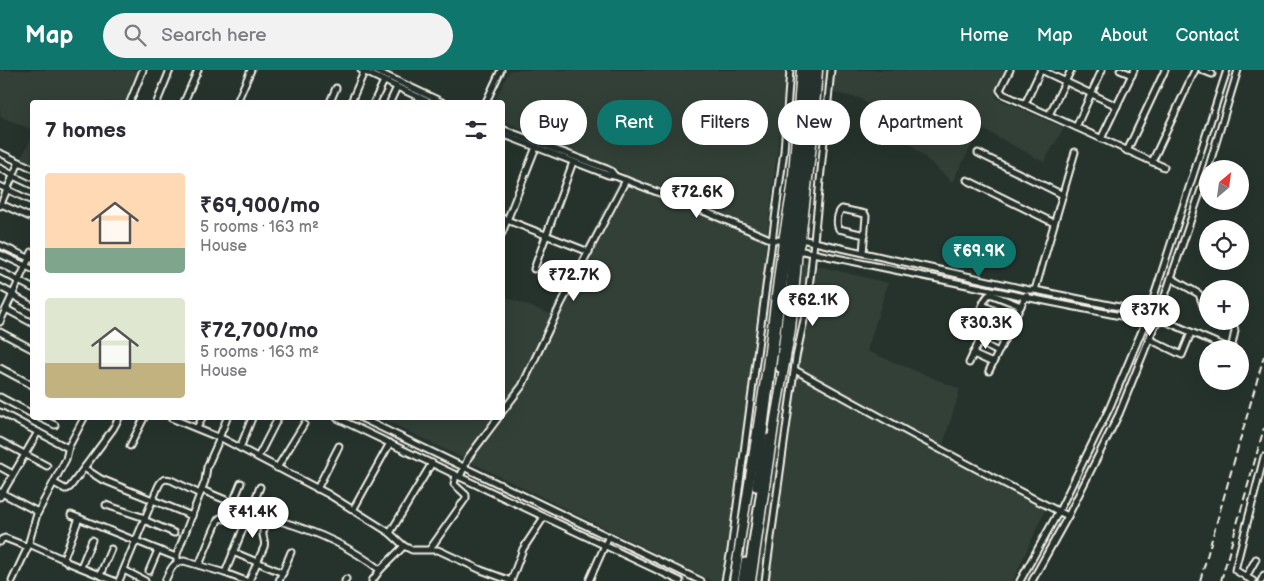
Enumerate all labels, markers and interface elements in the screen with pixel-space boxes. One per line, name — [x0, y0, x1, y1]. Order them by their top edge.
search box — [103, 13, 453, 58]
text: Map — [25, 21, 73, 50]
icon: search — [121, 21, 149, 49]
text: Search here — [161, 24, 267, 47]
text: Home — [960, 25, 1009, 46]
text: Map — [1037, 25, 1073, 46]
text: About — [1101, 25, 1148, 46]
text: Contact — [1176, 25, 1239, 46]
chip: Buy — [520, 100, 587, 145]
chip: Rent — [597, 100, 672, 145]
chip: Filters — [682, 100, 768, 145]
chip: New — [778, 100, 850, 145]
chip: Apartment — [860, 100, 981, 145]
icon: filters — [462, 116, 490, 144]
text: 7 homes — [45, 118, 126, 143]
north arrow — [1199, 160, 1249, 210]
map controls — [1199, 160, 1249, 390]
pin: ₹72.6K — [656, 176, 738, 219]
text: ₹72.6K — [671, 183, 723, 202]
icon: home — [85, 193, 145, 253]
text: ₹69,900/mo — [200, 193, 320, 218]
text: 5 rooms · 163 m² — [200, 218, 319, 237]
button: locate — [1199, 220, 1249, 270]
pin: ₹69.9K — [938, 236, 1020, 278]
text: House — [200, 237, 247, 256]
text: ₹69.9K — [953, 242, 1005, 261]
pin: ₹72.7K — [533, 260, 615, 302]
text: ₹72.7K — [549, 266, 599, 285]
button: + — [1199, 280, 1249, 330]
pin: ₹62.1K — [772, 284, 854, 327]
text: ₹62.1K — [788, 291, 838, 310]
pin: ₹37K — [1120, 294, 1180, 337]
text: ₹37K — [1131, 301, 1169, 320]
pin: ₹30.3K — [945, 308, 1027, 350]
text: ₹30.3K — [960, 314, 1012, 333]
icon: home — [85, 318, 145, 378]
text: ₹72,700/mo — [200, 318, 318, 343]
button: − — [1199, 340, 1249, 390]
text: 5 rooms · 163 m² — [200, 343, 319, 362]
text: House — [200, 362, 247, 381]
pin: ₹41.4K — [212, 496, 294, 539]
text: ₹41.4K — [229, 503, 277, 522]

